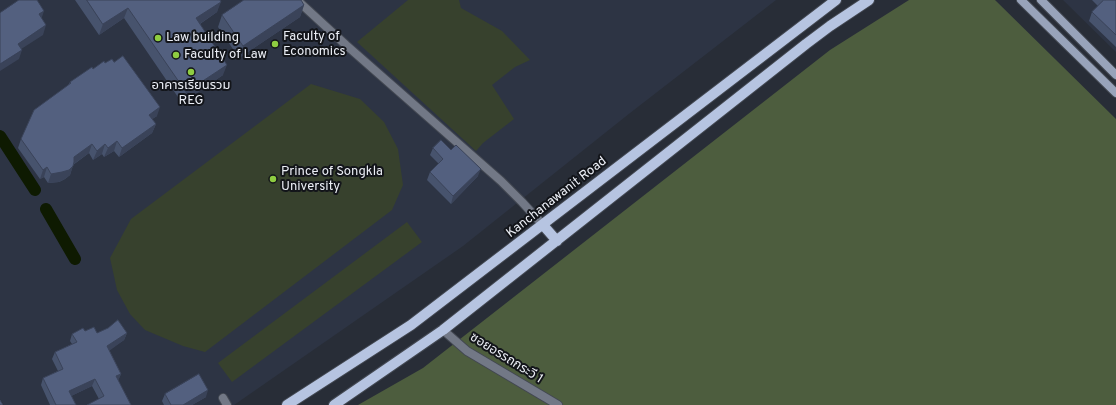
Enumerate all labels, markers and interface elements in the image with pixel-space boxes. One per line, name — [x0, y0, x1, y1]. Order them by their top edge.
place label: Faculty of Economics — [283, 29, 346, 60]
place label: Law building — [166, 30, 239, 46]
marker: Law building — [153, 33, 163, 43]
marker: Faculty of Economics — [270, 39, 280, 49]
place label: Faculty of Law — [184, 47, 267, 63]
marker: Faculty of Law — [171, 50, 181, 60]
marker: อาคารเรียนรวม REG — [186, 67, 196, 77]
place label: อาคารเรียนรวม REG — [152, 78, 230, 109]
street label: Kanchanawanit Road — [504, 154, 610, 242]
place label: Prince of Songkla University — [281, 164, 383, 195]
marker: Prince of Songkla University — [268, 174, 278, 184]
street label: ซอยอรรถกระวี 1 — [467, 330, 545, 388]

